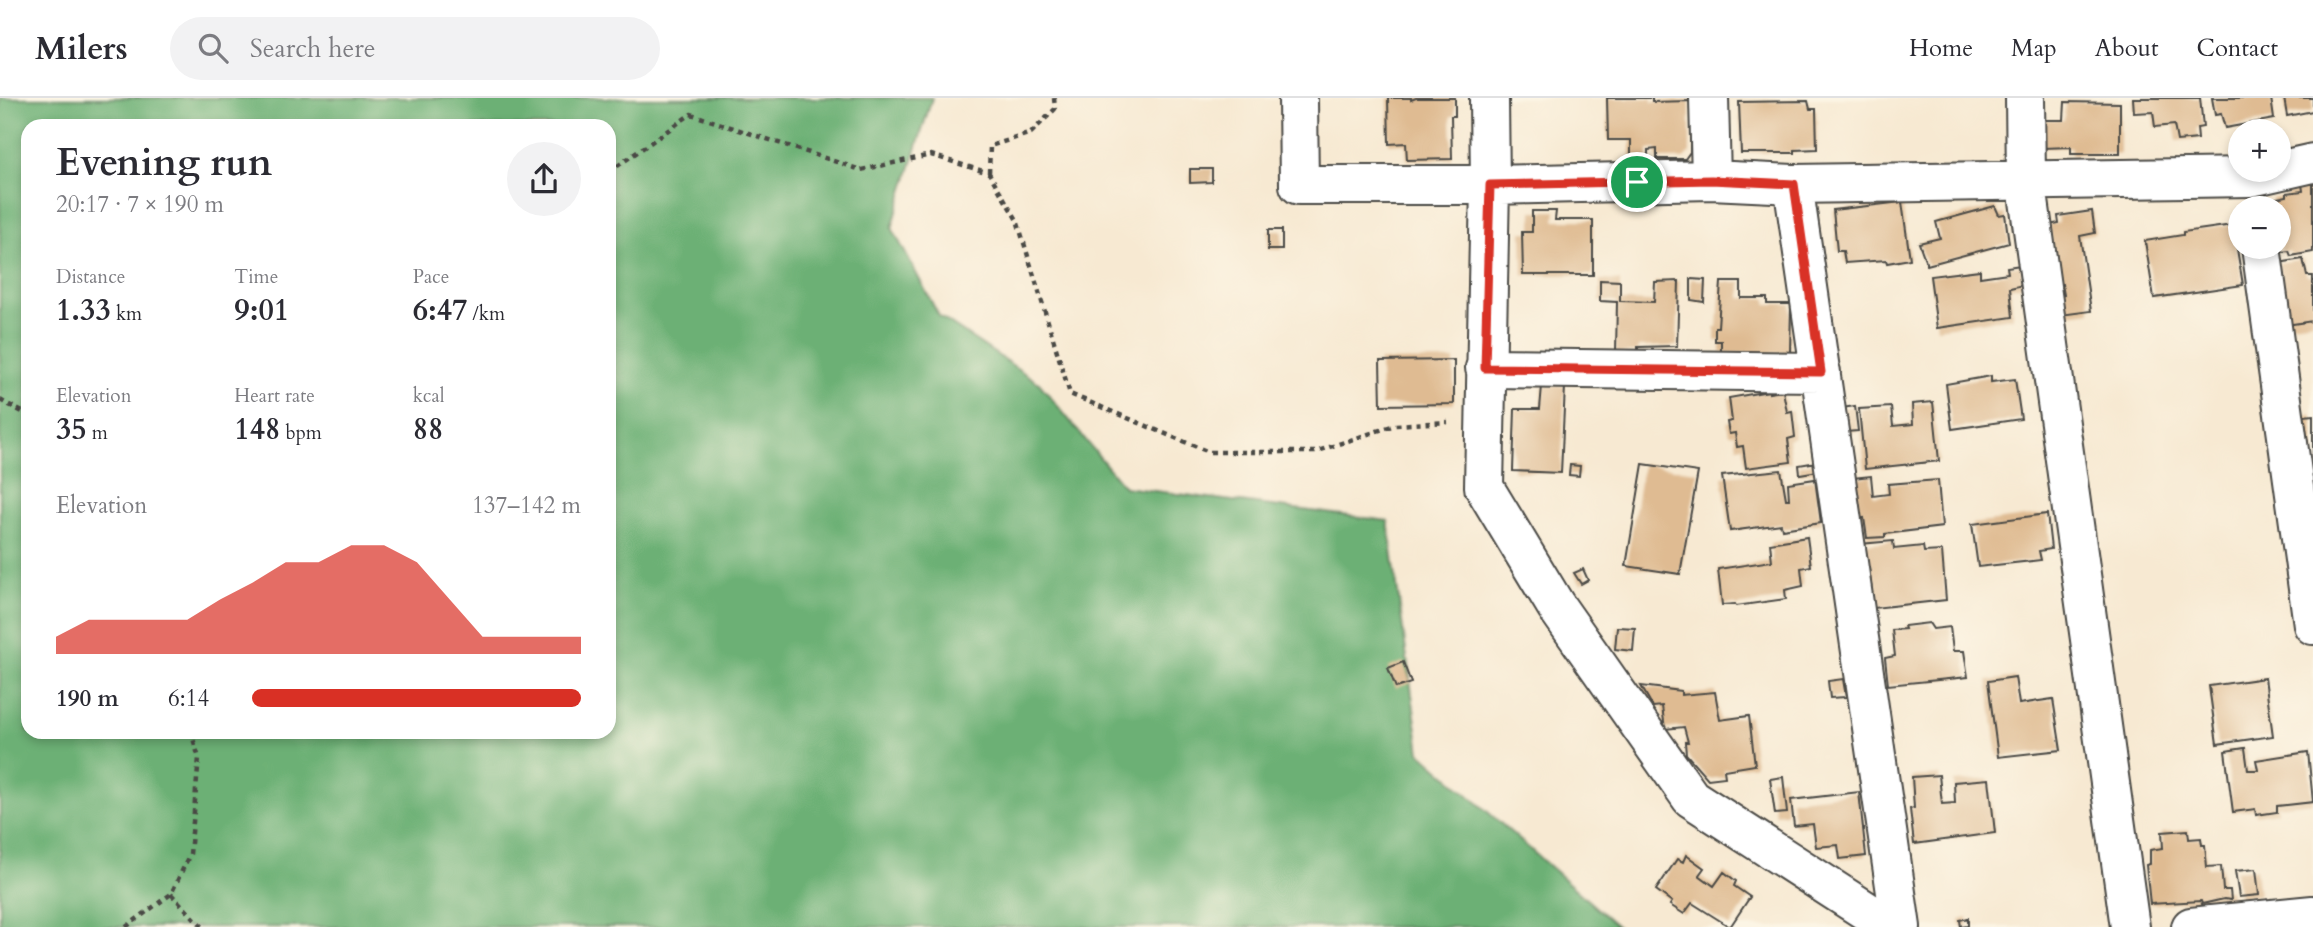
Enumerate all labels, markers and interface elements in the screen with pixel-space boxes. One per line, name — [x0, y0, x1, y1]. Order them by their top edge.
search box — [170, 17, 660, 80]
text: Milers — [35, 26, 128, 71]
icon: search — [194, 29, 232, 67]
text: Search here — [250, 31, 376, 66]
text: Home — [1909, 32, 1973, 65]
text: Map — [2011, 32, 2057, 65]
text: About — [2095, 32, 2159, 65]
text: Contact — [2197, 32, 2278, 65]
map controls — [2228, 119, 2291, 259]
button: + — [2228, 119, 2291, 182]
text: Evening run — [56, 137, 272, 189]
button: share — [507, 142, 581, 216]
pin — [1607, 152, 1667, 212]
icon: arrive — [1618, 163, 1656, 201]
text: 20:17 · 7 × 190 m — [56, 189, 224, 220]
button: − — [2228, 196, 2291, 259]
text: Distance — [56, 264, 125, 290]
text: Time — [234, 264, 278, 290]
text: Pace — [413, 264, 449, 290]
text: 1.33 — [56, 290, 111, 331]
text: 9:01 — [234, 290, 289, 331]
text: 6:47 — [413, 290, 467, 331]
text: km — [111, 301, 142, 327]
text: /km — [467, 301, 505, 327]
text: Elevation — [56, 383, 131, 409]
text: Heart rate — [234, 383, 315, 409]
text: kcal — [413, 383, 445, 409]
text: 35 — [56, 409, 87, 450]
text: 148 — [234, 409, 280, 450]
text: 88 — [413, 409, 443, 450]
text: m — [87, 420, 108, 446]
text: bpm — [280, 420, 322, 446]
text: Elevation — [56, 490, 147, 521]
text: 137–142 m — [472, 490, 581, 521]
text: 190 m — [56, 683, 119, 714]
text: 6:14 — [168, 683, 209, 714]

